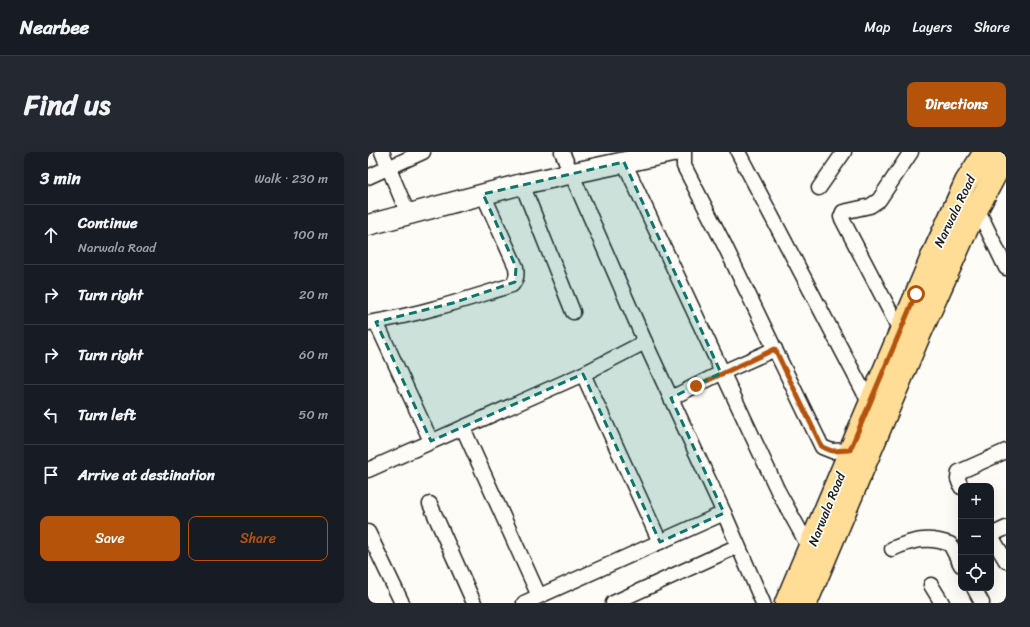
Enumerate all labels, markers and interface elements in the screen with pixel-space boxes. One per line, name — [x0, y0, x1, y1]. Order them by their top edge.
text: Nearbee — [20, 11, 89, 44]
text: Map — [865, 15, 890, 40]
text: Layers — [912, 15, 952, 40]
text: Share — [974, 15, 1010, 40]
text: Find us — [24, 80, 111, 129]
button: Directions — [907, 82, 1006, 127]
text: 3 min — [40, 163, 81, 193]
text: Walk · 230 m — [254, 167, 328, 190]
street label: Narwala Road — [927, 170, 982, 251]
text: Continue — [78, 210, 138, 236]
text: 100 m — [293, 223, 328, 246]
icon: ahead — [40, 224, 62, 246]
text: Narwala Road — [78, 236, 156, 259]
text: Turn right — [78, 282, 143, 308]
text: 20 m — [299, 283, 328, 306]
icon: right — [40, 284, 62, 306]
route start — [907, 285, 925, 303]
text: Turn right — [78, 342, 143, 368]
text: 60 m — [299, 343, 328, 366]
icon: right — [40, 344, 62, 366]
route end — [687, 377, 705, 395]
text: Turn left — [78, 402, 136, 428]
text: 50 m — [298, 403, 328, 426]
icon: left — [40, 404, 62, 426]
text: Arrive at destination — [78, 462, 215, 488]
icon: arrive — [40, 464, 62, 486]
street label: Narwala Road — [801, 468, 852, 550]
map controls — [958, 483, 994, 591]
button: + — [958, 483, 994, 519]
button: Save — [40, 516, 180, 561]
button: Share — [188, 516, 328, 561]
button: − — [958, 519, 994, 555]
button: locate — [958, 555, 994, 591]

